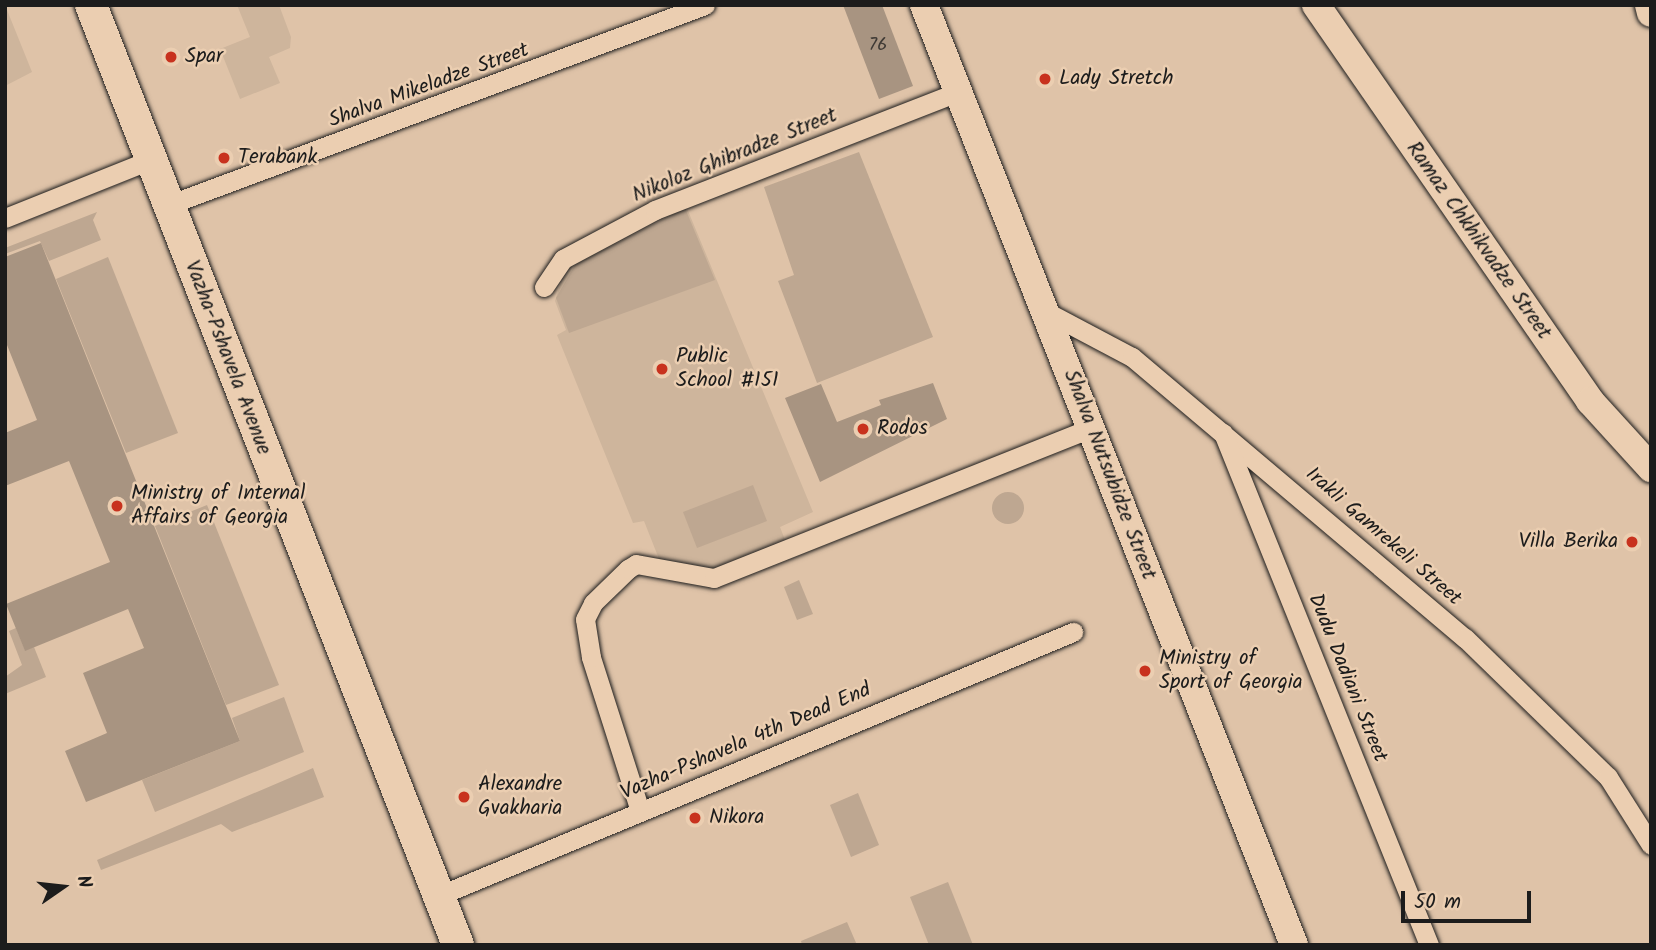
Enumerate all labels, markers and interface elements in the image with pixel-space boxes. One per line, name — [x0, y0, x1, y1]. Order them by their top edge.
house number: 76 — [869, 35, 887, 57]
street label: Shalva Mikeladze Street — [325, 38, 533, 134]
place label: Spar — [185, 44, 223, 70]
marker: Spar — [163, 49, 179, 65]
place label: Lady Stretch — [1059, 66, 1173, 92]
marker: Lady Stretch — [1037, 71, 1053, 87]
street label: Nikoloz Ghibradze Street — [629, 103, 841, 209]
street label: Ramaz Chkhikvadze Street — [1400, 137, 1556, 345]
place label: Terabank — [238, 145, 317, 171]
marker: Terabank — [216, 150, 232, 166]
street label: Vazha-Pshavela Avenue — [178, 257, 276, 459]
place label: Public School #151 — [676, 344, 779, 394]
marker: Public School #151 — [654, 361, 670, 377]
street label: Shalva Nutsubidze Street — [1057, 366, 1161, 584]
place label: Rodos — [877, 416, 928, 442]
marker: Rodos — [855, 421, 871, 437]
street label: Irakli Gamrekeli Street — [1300, 462, 1466, 612]
place label: Ministry of Internal Affairs of Georgia — [131, 481, 305, 531]
marker: Ministry of Internal Affairs of Georgia — [109, 498, 125, 514]
place label: Villa Berika — [1519, 529, 1618, 555]
marker: Villa Berika — [1624, 534, 1640, 550]
street label: Dudu Dadiani Street — [1302, 590, 1392, 766]
place label: Ministry of Sport of Georgia — [1159, 646, 1303, 696]
marker: Ministry of Sport of Georgia — [1137, 663, 1153, 679]
street label: Vazha-Pshavela 4th Dead End — [617, 678, 875, 806]
place label: Alexandre Gvakharia — [478, 772, 562, 822]
marker: Alexandre Gvakharia — [456, 789, 472, 805]
place label: Nikora — [709, 805, 764, 831]
marker: Nikora — [687, 810, 703, 826]
north arrow — [28, 852, 98, 922]
text: N — [67, 872, 99, 891]
scale bar — [1404, 876, 1534, 920]
text: 50 m — [1414, 886, 1461, 919]

